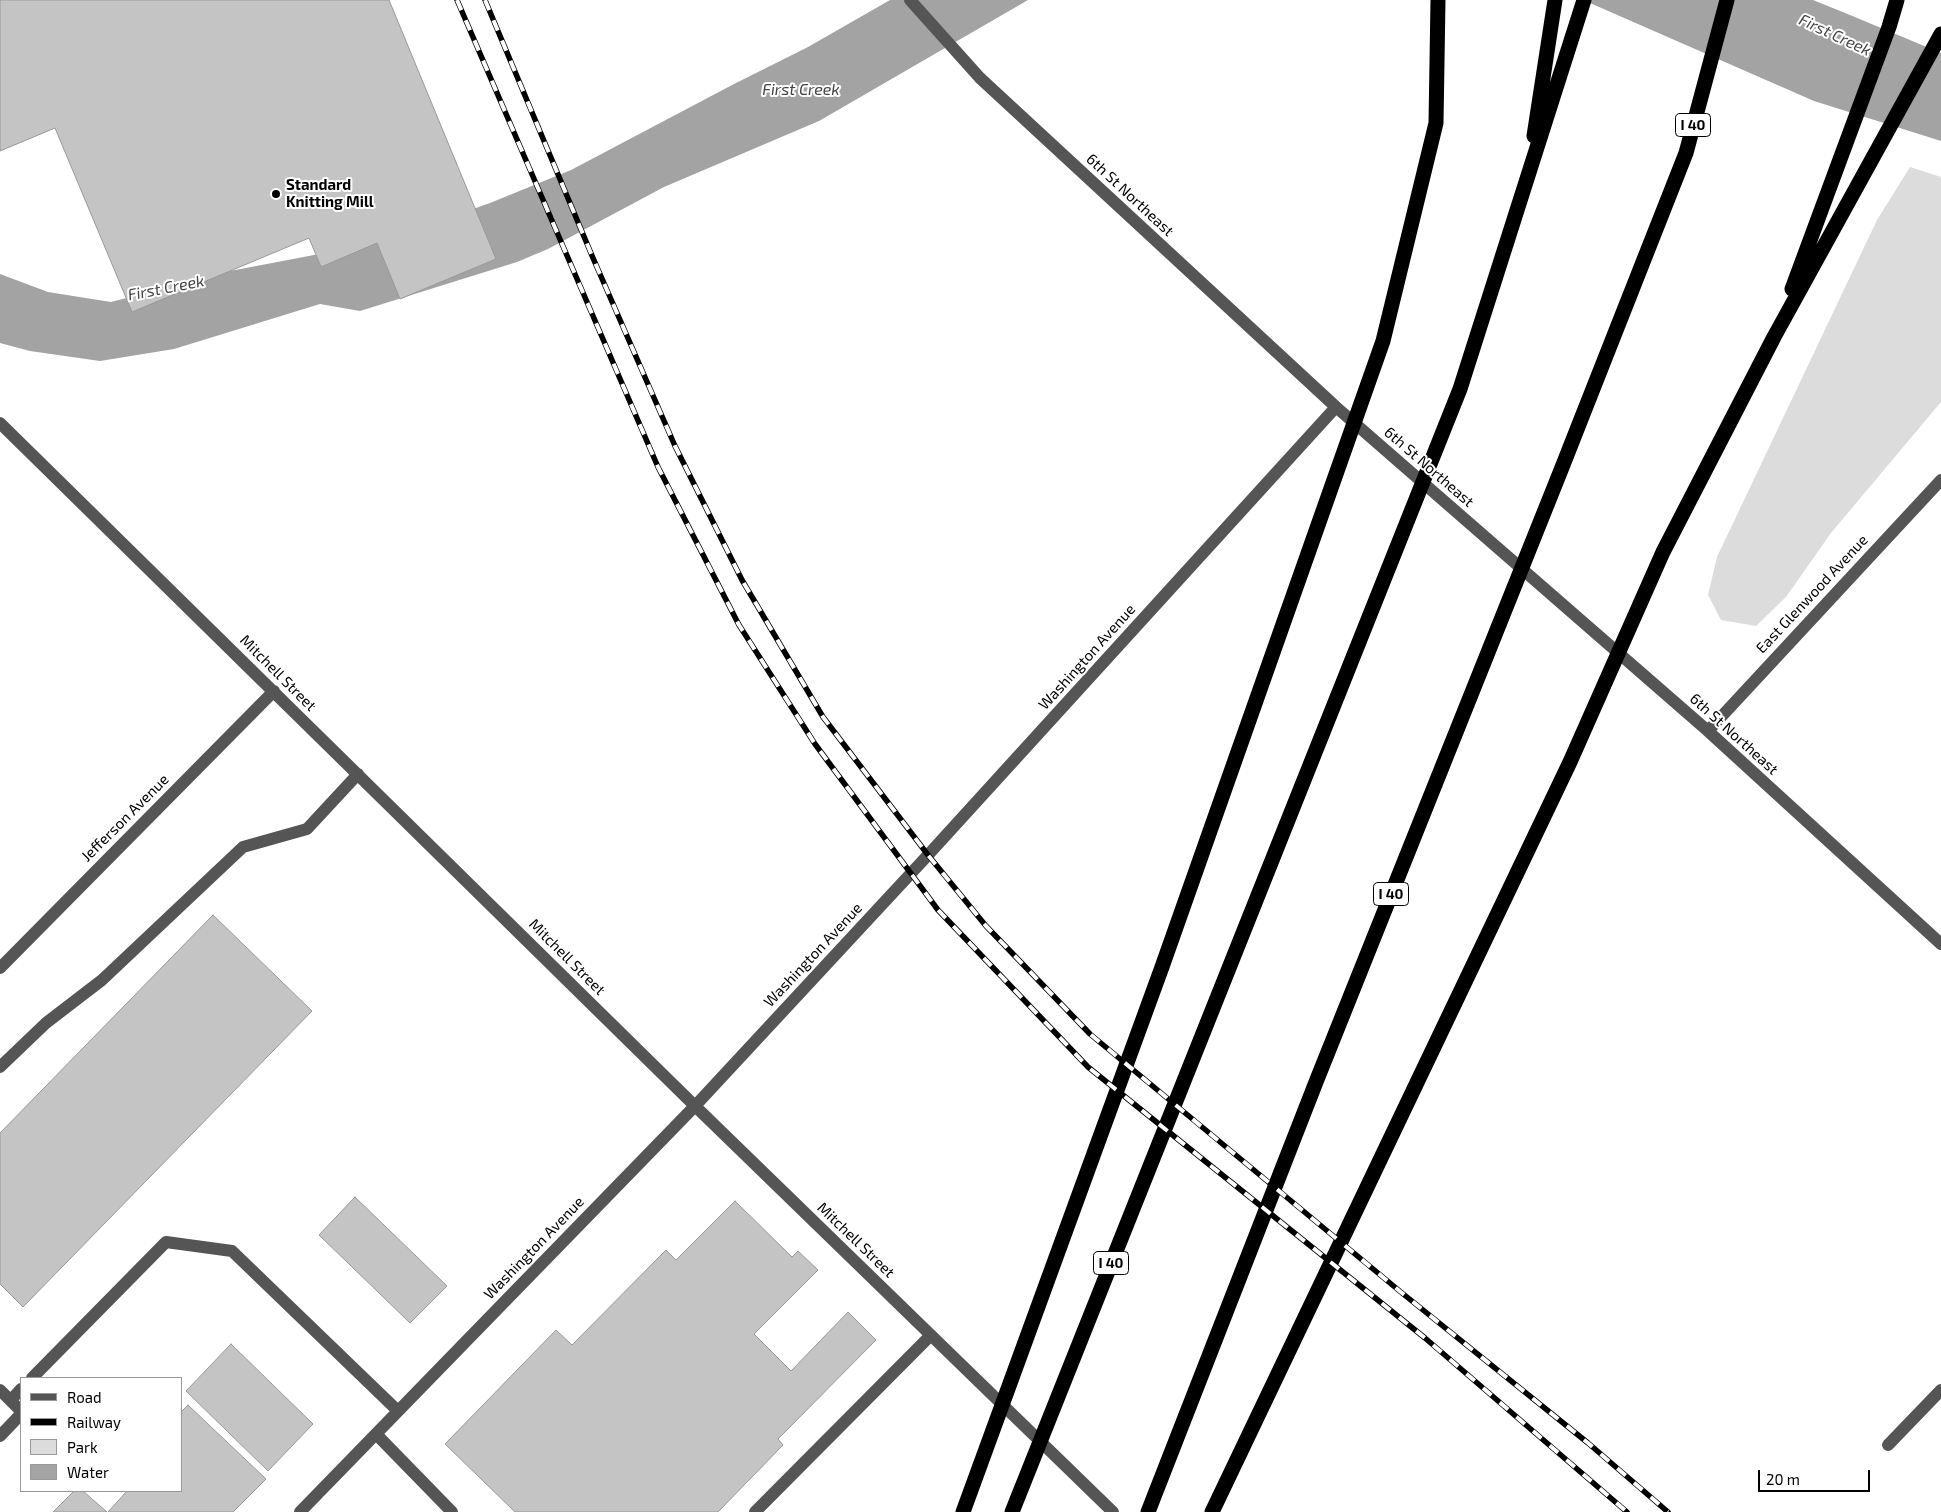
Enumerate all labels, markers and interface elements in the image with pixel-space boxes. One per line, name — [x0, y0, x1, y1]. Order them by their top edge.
water label: First Creek — [1796, 10, 1874, 60]
water label: First Creek — [762, 80, 840, 100]
road number: I 40 — [1676, 114, 1710, 136]
street label: 6th St Northeast — [1083, 150, 1177, 240]
place label: Standard Knitting Mill — [286, 176, 374, 211]
marker: Standard Knitting Mill — [270, 188, 282, 200]
water label: First Creek — [126, 271, 206, 305]
street label: 6th St Northeast — [1380, 423, 1478, 511]
street label: East Glenwood Avenue — [1752, 531, 1872, 657]
street label: Washington Avenue — [1035, 600, 1139, 714]
street label: Mitchell Street — [236, 631, 320, 715]
street label: 6th St Northeast — [1686, 690, 1782, 778]
street label: Jefferson Avenue — [78, 771, 172, 865]
road number: I 40 — [1374, 882, 1408, 906]
street label: Washington Avenue — [760, 899, 866, 1011]
street label: Mitchell Street — [525, 915, 609, 999]
street label: Washington Avenue — [480, 1193, 588, 1303]
street label: Mitchell Street — [814, 1199, 898, 1281]
road number: I 40 — [1094, 1252, 1128, 1274]
legend — [20, 1377, 182, 1492]
text: Road — [67, 1388, 102, 1406]
text: Railway — [67, 1413, 121, 1431]
text: Park — [67, 1438, 98, 1456]
scale bar — [1761, 1460, 1874, 1492]
text: Water — [67, 1463, 109, 1481]
text: 20 m — [1766, 1470, 1800, 1488]

